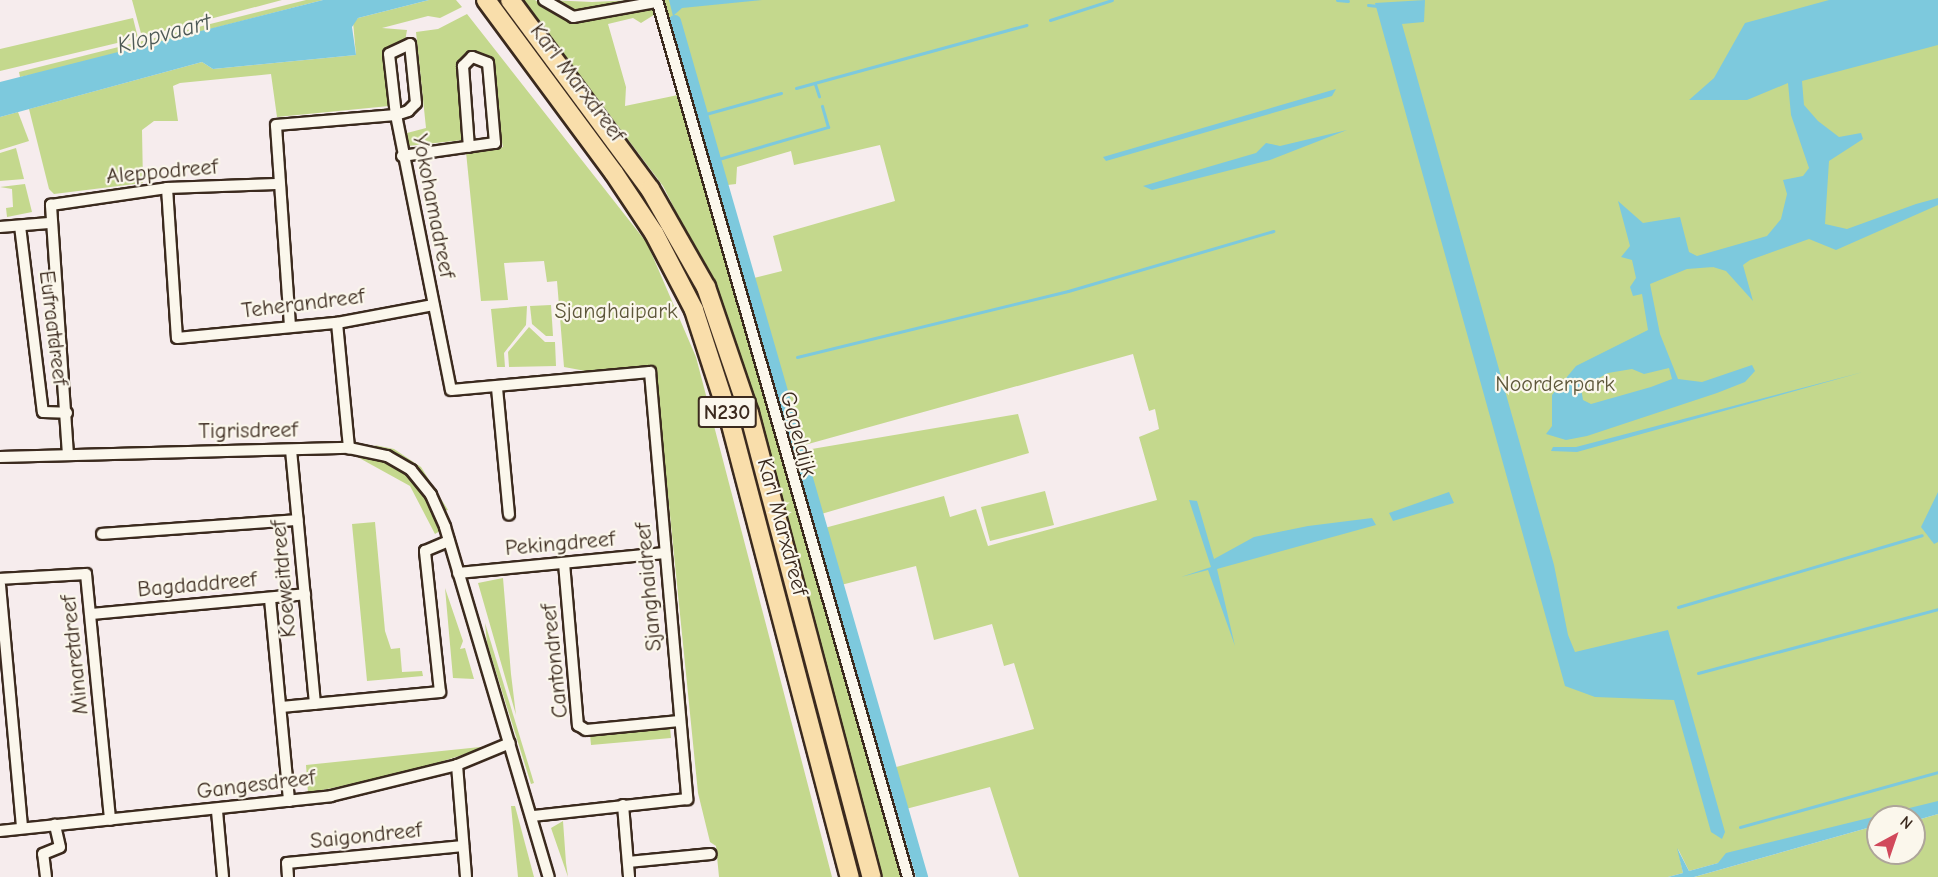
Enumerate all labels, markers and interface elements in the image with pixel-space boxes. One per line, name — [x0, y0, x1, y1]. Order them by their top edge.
water label: Klopvaart — [114, 8, 214, 60]
street label: Karl Marxdreef — [524, 19, 630, 147]
street label: Yokohamadreef — [406, 132, 460, 280]
street label: Aleppodreef — [105, 154, 219, 190]
street label: Eufraatdreef — [33, 269, 73, 387]
street label: Teherandreef — [240, 283, 366, 325]
park label: Sjanghaipark — [554, 299, 678, 325]
park label: Noorderpark — [1495, 372, 1615, 398]
street label: Gageldijk — [774, 389, 822, 479]
road number: N230 — [697, 394, 757, 430]
street label: Tigrisdreef — [198, 417, 298, 445]
street label: Karl Marxdreef — [751, 455, 813, 599]
street label: Koeweitdreef — [266, 519, 302, 639]
street label: Sjanghaidreef — [630, 522, 668, 652]
street label: Pekingdreef — [504, 526, 616, 562]
street label: Bagdaddreef — [136, 567, 258, 603]
street label: Minaretdreef — [56, 594, 94, 716]
street label: Cantondreef — [536, 603, 574, 719]
street label: Gangesdreef — [195, 765, 317, 805]
north arrow — [1866, 805, 1926, 865]
text: N — [1897, 812, 1916, 833]
street label: Saigondreef — [309, 817, 423, 855]

